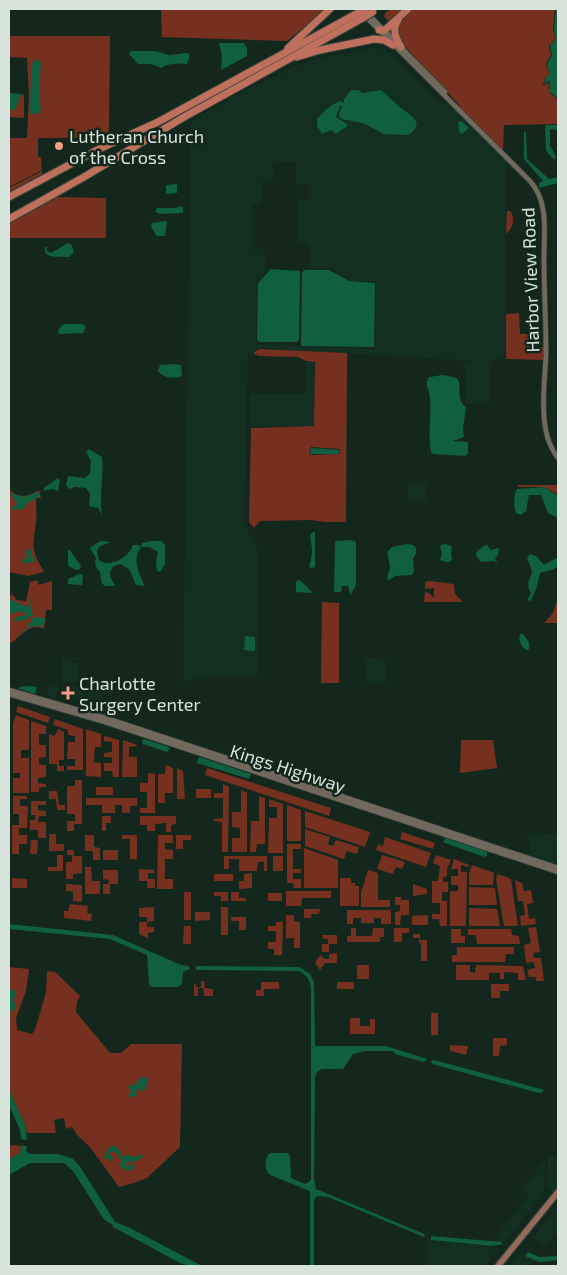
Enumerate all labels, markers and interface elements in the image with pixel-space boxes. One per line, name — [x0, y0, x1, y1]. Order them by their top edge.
place label: Lutheran Church of the Cross — [69, 125, 204, 168]
marker: Lutheran Church of the Cross — [53, 140, 65, 152]
street label: Harbor View Road — [516, 207, 544, 353]
place label: Charlotte Surgery Center — [79, 672, 201, 715]
marker: Charlotte Surgery Center — [61, 686, 75, 700]
street label: Kings Highway — [228, 739, 349, 797]

